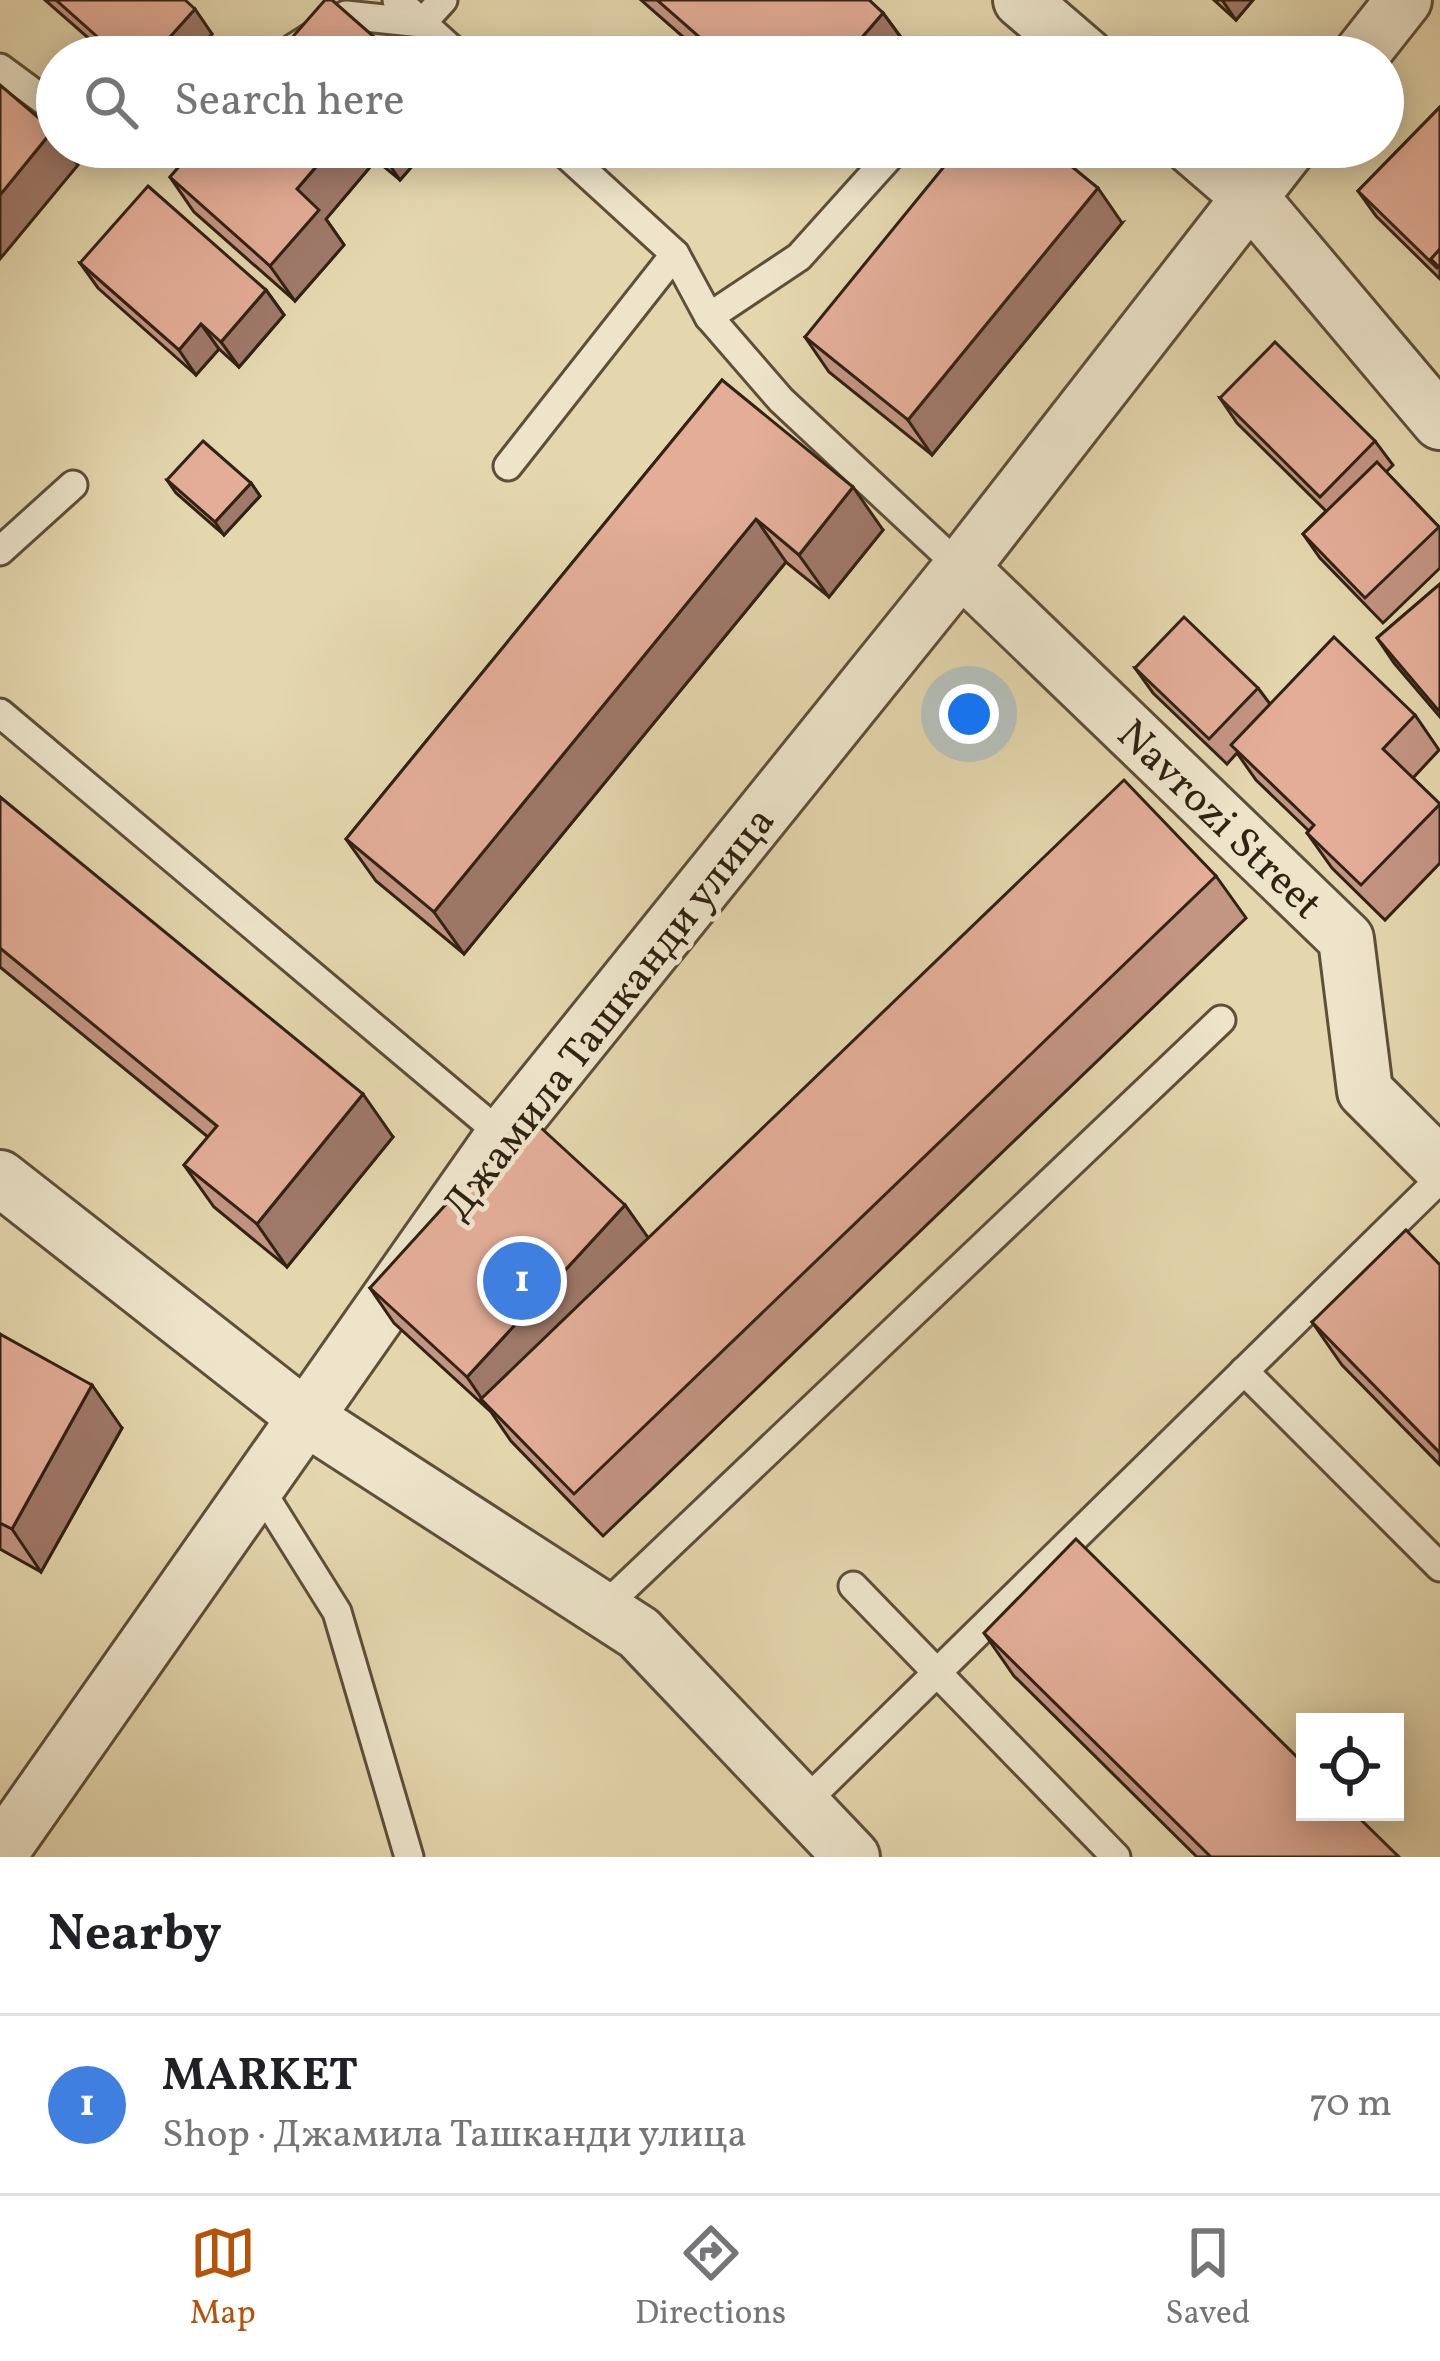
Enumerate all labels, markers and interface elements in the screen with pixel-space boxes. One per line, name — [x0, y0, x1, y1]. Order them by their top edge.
search box — [36, 36, 1404, 168]
icon: search — [78, 69, 144, 135]
text: Search here — [174, 71, 405, 134]
your location — [939, 684, 999, 744]
street label: Navrozi Street — [1102, 708, 1334, 935]
street label: Джамила Ташканди улица — [430, 796, 791, 1234]
pin: 1 — [483, 1236, 561, 1326]
map controls — [1296, 1713, 1404, 1821]
button: locate — [1296, 1713, 1404, 1821]
text: Nearby — [48, 1900, 222, 1971]
text: MARKET — [162, 2046, 358, 2109]
text: 1 — [79, 2078, 95, 2132]
text: 70 m — [1309, 2078, 1392, 2132]
text: Shop · Джамила Ташканди улица — [162, 2109, 747, 2163]
tab: Map — [190, 2220, 256, 2338]
tab: Directions — [635, 2220, 786, 2338]
tab: Saved — [1165, 2220, 1250, 2338]

